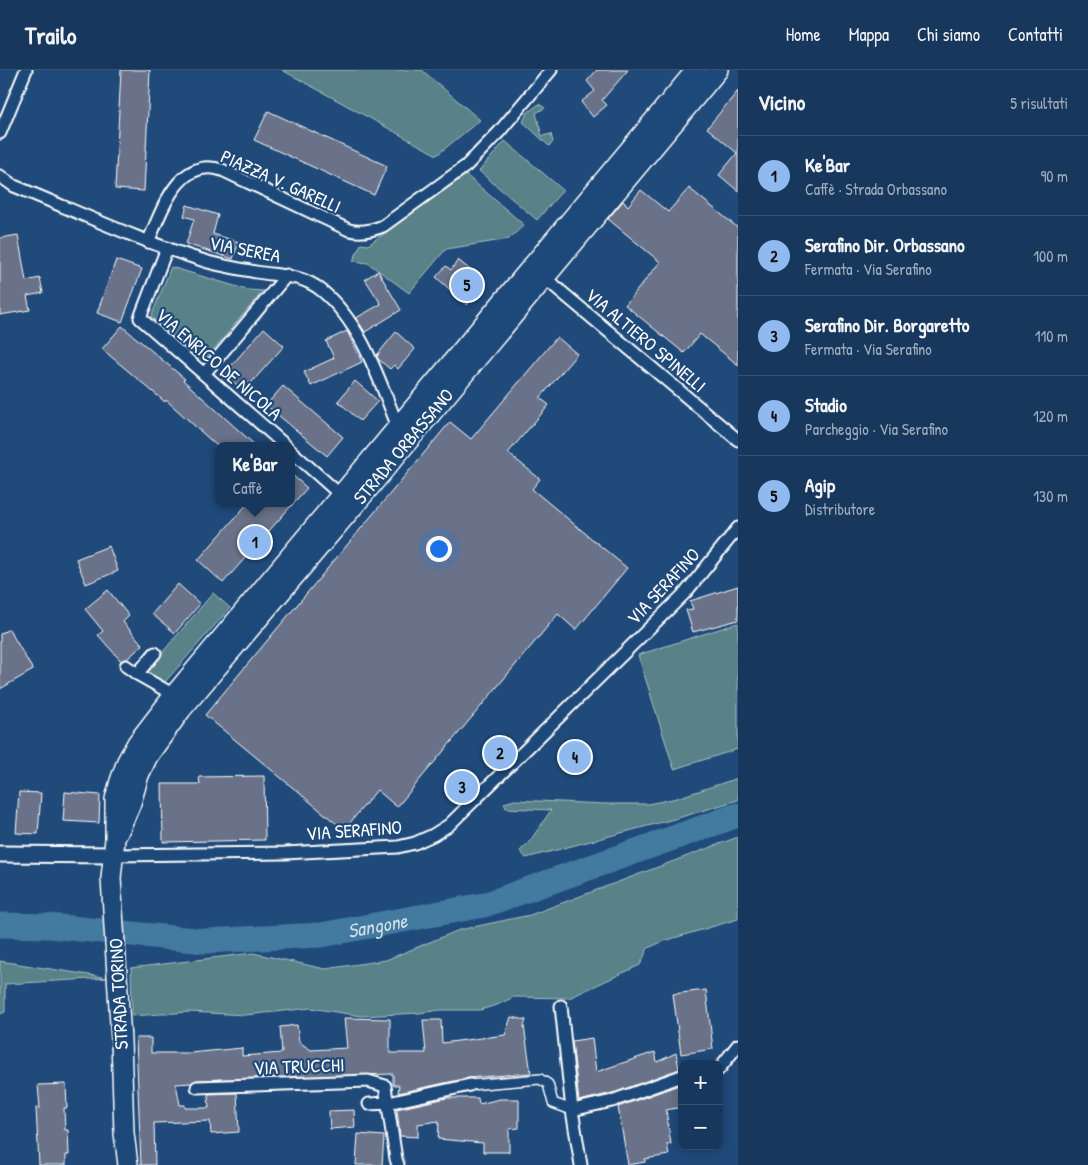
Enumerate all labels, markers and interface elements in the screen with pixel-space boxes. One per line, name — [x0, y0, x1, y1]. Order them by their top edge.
text: Trailo — [25, 19, 76, 51]
text: Home — [786, 22, 821, 47]
text: Mappa — [849, 22, 889, 47]
text: Chi siamo — [917, 22, 980, 47]
text: Contatti — [1008, 22, 1063, 47]
text: Vicino — [758, 88, 805, 117]
text: 5 risultati — [1010, 92, 1068, 114]
street label: PIAZZA V. GARELLI — [217, 143, 345, 219]
text: Ke'Bar — [805, 152, 850, 178]
text: 1 — [771, 165, 777, 187]
text: 90 m — [1040, 165, 1068, 187]
text: Caffè · Strada Orbassano — [805, 178, 947, 200]
street label: VIA SEREA — [207, 229, 283, 269]
text: Serafino Dir. Orbassano — [805, 232, 965, 258]
text: 2 — [770, 245, 778, 267]
text: 100 m — [1033, 245, 1068, 267]
text: Fermata · Via Serafino — [805, 258, 932, 280]
pin: 5 — [451, 266, 483, 304]
street label: VIA ALTIERO SPINELLI — [580, 282, 712, 398]
street label: VIA ENRICO DE NICOLA — [150, 302, 288, 426]
text: Serafino Dir. Borgaretto — [805, 312, 969, 338]
text: 3 — [770, 325, 778, 347]
text: 110 m — [1035, 325, 1068, 347]
text: Fermata · Via Serafino — [805, 338, 932, 360]
street label: STRADA ORBASSANO — [347, 383, 459, 509]
text: Stadio — [805, 392, 847, 418]
text: 4 — [771, 405, 777, 427]
text: 120 m — [1033, 405, 1068, 427]
text: Parcheggio · Via Serafino — [805, 418, 948, 440]
popup — [215, 442, 295, 507]
text: Ke'Bar — [232, 451, 278, 477]
text: Agip — [805, 472, 835, 498]
text: Caffè — [232, 477, 262, 499]
text: 5 — [771, 485, 777, 507]
text: 130 m — [1033, 485, 1068, 507]
text: Distributore — [805, 498, 875, 520]
pin: 1 — [239, 523, 271, 561]
your location — [426, 536, 452, 562]
street label: VIA SERAFINO — [621, 542, 705, 630]
pin: 2 — [484, 734, 516, 772]
pin: 4 — [559, 738, 591, 776]
pin: 3 — [446, 768, 478, 806]
street label: VIA SERAFINO — [305, 814, 403, 846]
water label: Sangone — [345, 906, 410, 943]
street label: STRADA TORINO — [102, 938, 134, 1050]
street label: VIA TRUCCHI — [253, 1051, 345, 1081]
map controls — [678, 1060, 723, 1150]
button: + — [678, 1060, 723, 1105]
button: − — [678, 1105, 723, 1150]

